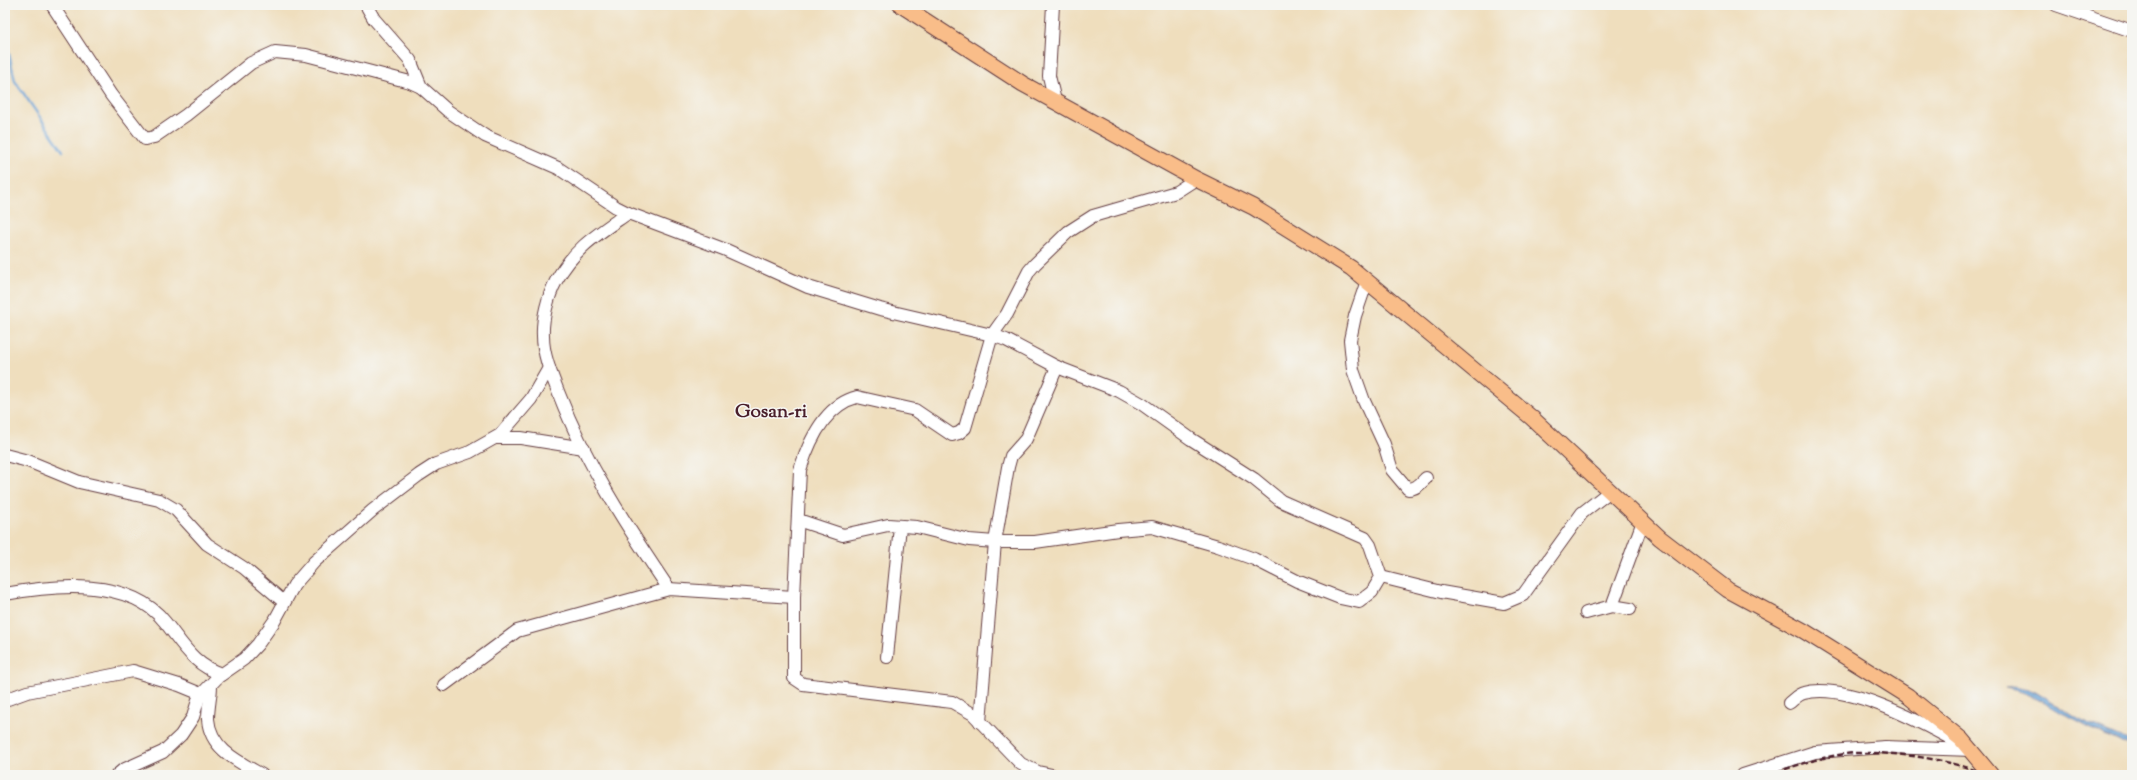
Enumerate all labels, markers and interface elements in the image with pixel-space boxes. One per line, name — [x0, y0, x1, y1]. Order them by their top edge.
district label: Gosan-ri — [735, 399, 808, 426]

